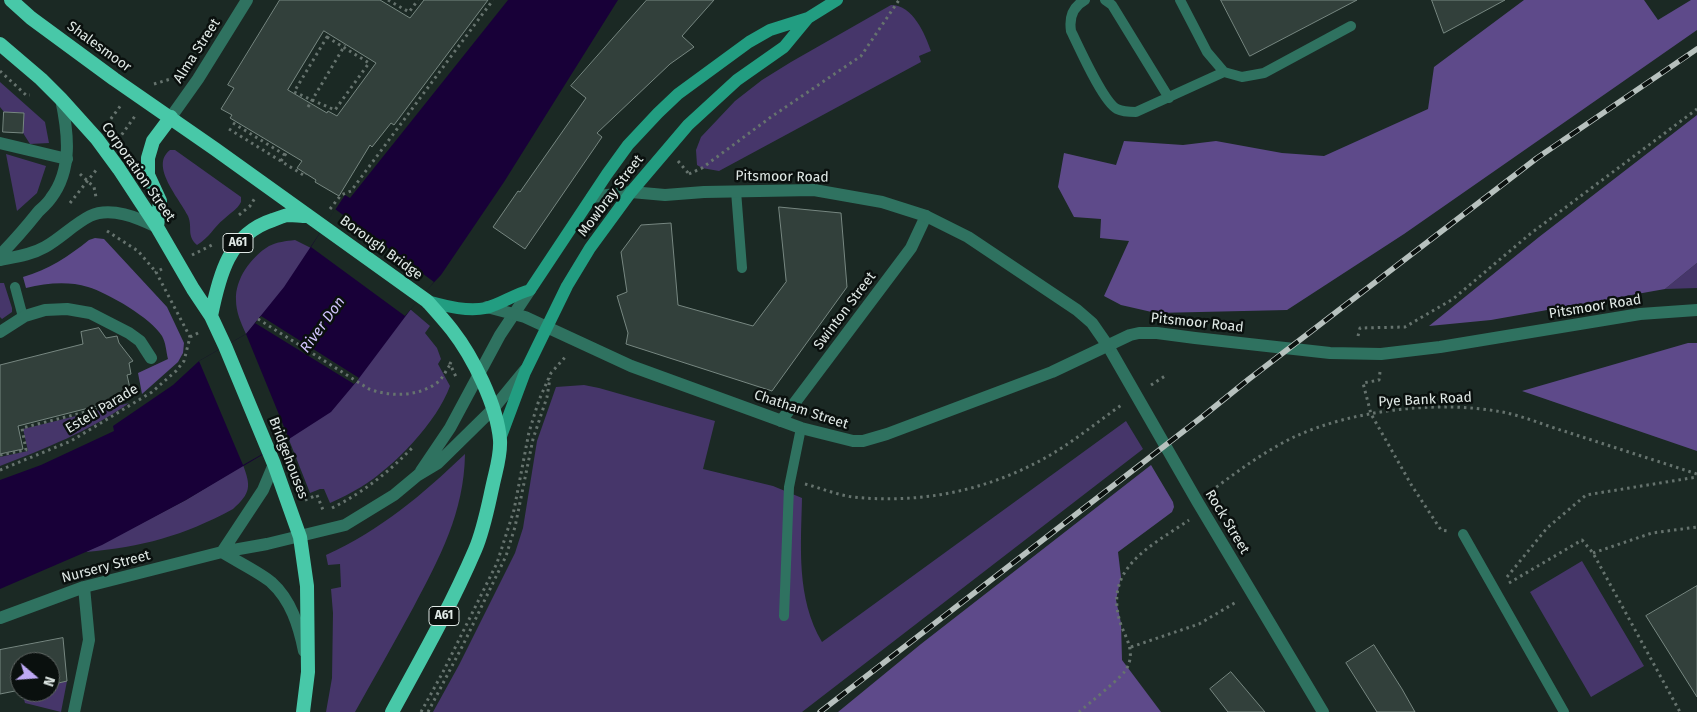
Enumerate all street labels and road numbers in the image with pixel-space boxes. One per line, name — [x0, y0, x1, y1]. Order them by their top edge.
street label: Alma Street — [170, 16, 224, 86]
street label: Shalesmoor — [64, 18, 134, 76]
street label: Corporation Street — [97, 119, 179, 225]
street label: Mowbray Street — [575, 152, 647, 240]
street label: Pitsmoor Road — [735, 168, 829, 186]
street label: Borough Bridge — [336, 212, 426, 284]
road number: A61 — [223, 234, 253, 252]
street label: Swinton Street — [810, 269, 880, 353]
street label: Pitsmoor Road — [1548, 291, 1642, 323]
street label: Pitsmoor Road — [1150, 310, 1244, 336]
street label: Esteli Parade — [63, 381, 141, 437]
street label: Chatham Street — [752, 387, 850, 433]
street label: Pye Bank Road — [1378, 389, 1472, 411]
street label: Bridgehouses — [265, 415, 311, 501]
street label: Rock Street — [1201, 487, 1253, 557]
street label: Nursery Street — [60, 547, 152, 587]
road number: A61 — [429, 606, 459, 626]

